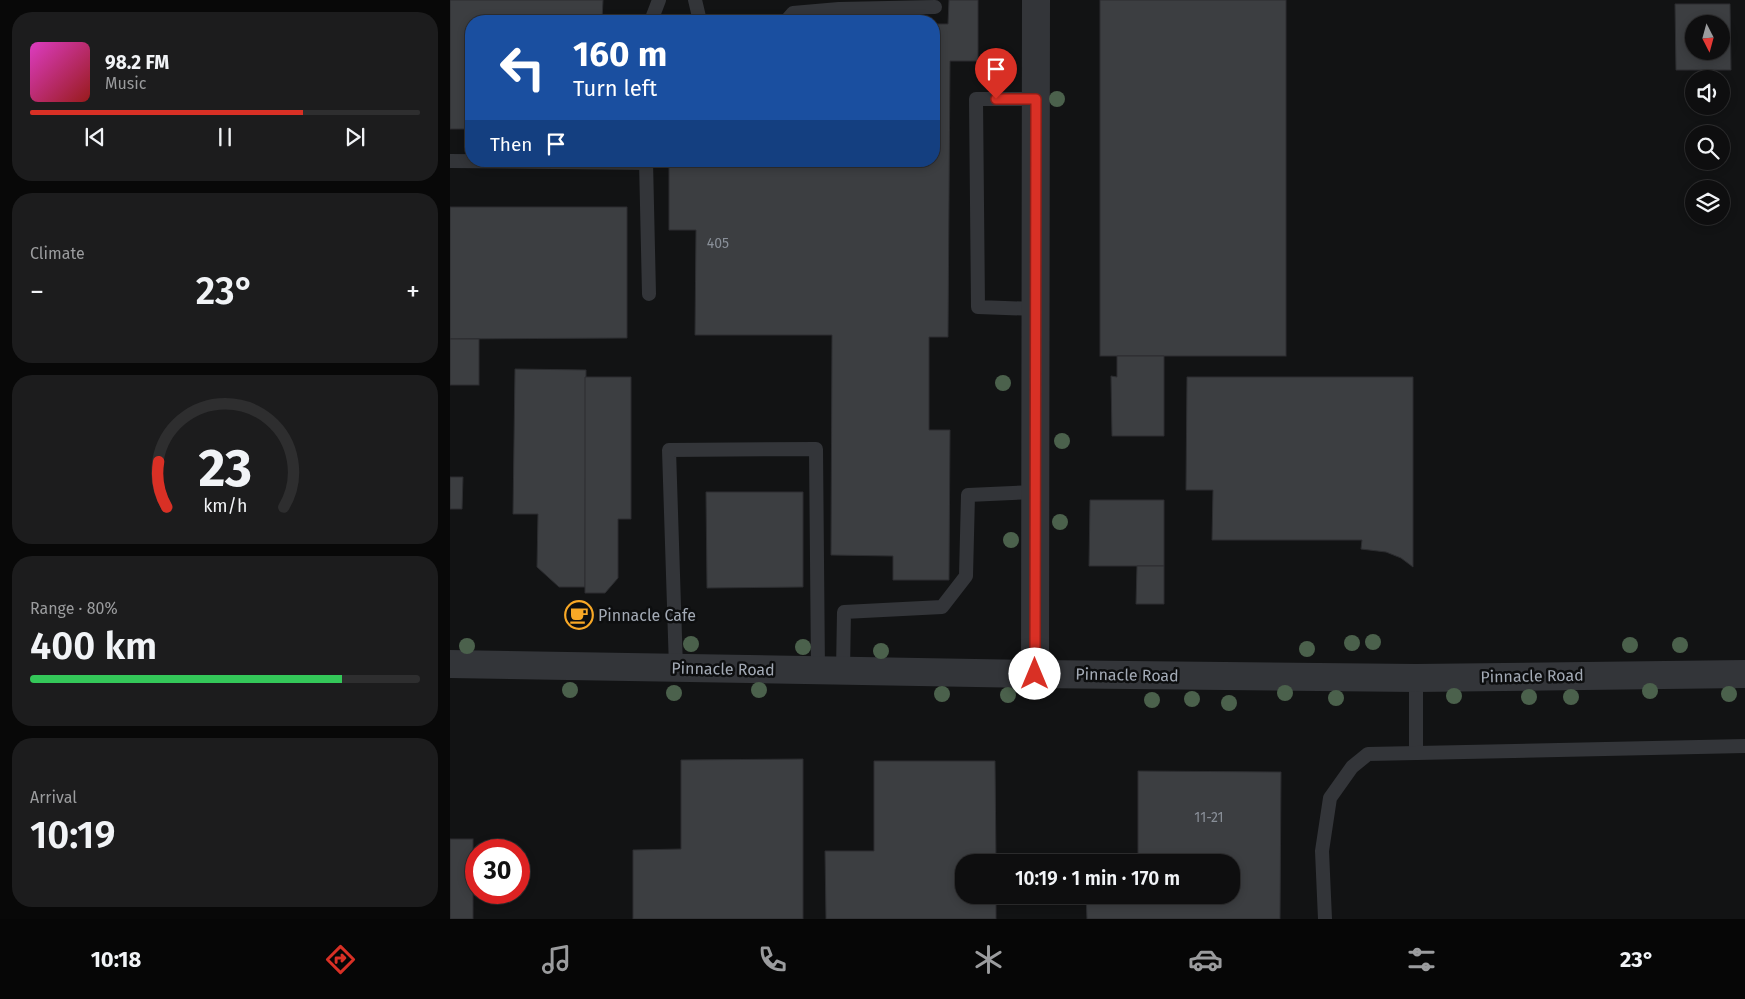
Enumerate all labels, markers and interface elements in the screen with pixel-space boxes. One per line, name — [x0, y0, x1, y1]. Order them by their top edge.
north arrow — [1685, 15, 1730, 60]
map controls — [1685, 15, 1730, 225]
text: 160 m — [573, 33, 667, 75]
icon: left — [490, 35, 555, 100]
pin — [975, 48, 1017, 99]
text: 98.2 FM — [105, 51, 169, 74]
icon: arrive — [982, 55, 1010, 83]
button: sound — [1685, 70, 1730, 115]
text: Music — [105, 74, 146, 93]
text: Turn left — [573, 75, 657, 102]
icon: previous — [81, 123, 109, 151]
icon: pause — [211, 123, 239, 151]
icon: next — [341, 123, 369, 151]
button: search — [1685, 125, 1730, 170]
icon: arrive — [542, 130, 570, 158]
text: Then — [490, 133, 532, 156]
button: layers — [1685, 180, 1730, 225]
house number: 405 — [707, 235, 729, 252]
text: Climate — [30, 244, 85, 263]
text: 23° — [196, 268, 254, 314]
text: − — [30, 275, 44, 308]
text: + — [406, 275, 420, 308]
text: 23 — [198, 437, 252, 500]
text: km/h — [203, 495, 247, 517]
text: Range · 80% — [30, 599, 118, 618]
cafe icon: Pinnacle Cafe — [564, 600, 594, 630]
place label: Pinnacle Cafe — [598, 606, 696, 625]
text: 400 km — [30, 623, 157, 669]
position arrow — [1008, 647, 1060, 699]
street label: Pinnacle Road — [671, 659, 775, 679]
street label: Pinnacle Road — [1075, 665, 1179, 685]
street label: Pinnacle Road — [1480, 666, 1584, 686]
text: Arrival — [30, 788, 77, 807]
house number: 11-21 — [1194, 809, 1224, 826]
text: 10:19 — [30, 812, 115, 858]
speed limit sign: 30 — [465, 839, 530, 904]
text: 10:19 · 1 min · 170 m — [1015, 867, 1180, 890]
icon: directions — [323, 942, 358, 977]
icon: music — [539, 942, 574, 977]
icon: phone — [755, 942, 790, 977]
icon: climate — [971, 942, 1006, 977]
icon: car — [1188, 942, 1223, 977]
icon: filters — [1404, 942, 1439, 977]
text: 10:18 — [91, 946, 141, 973]
text: 23° — [1620, 946, 1654, 973]

